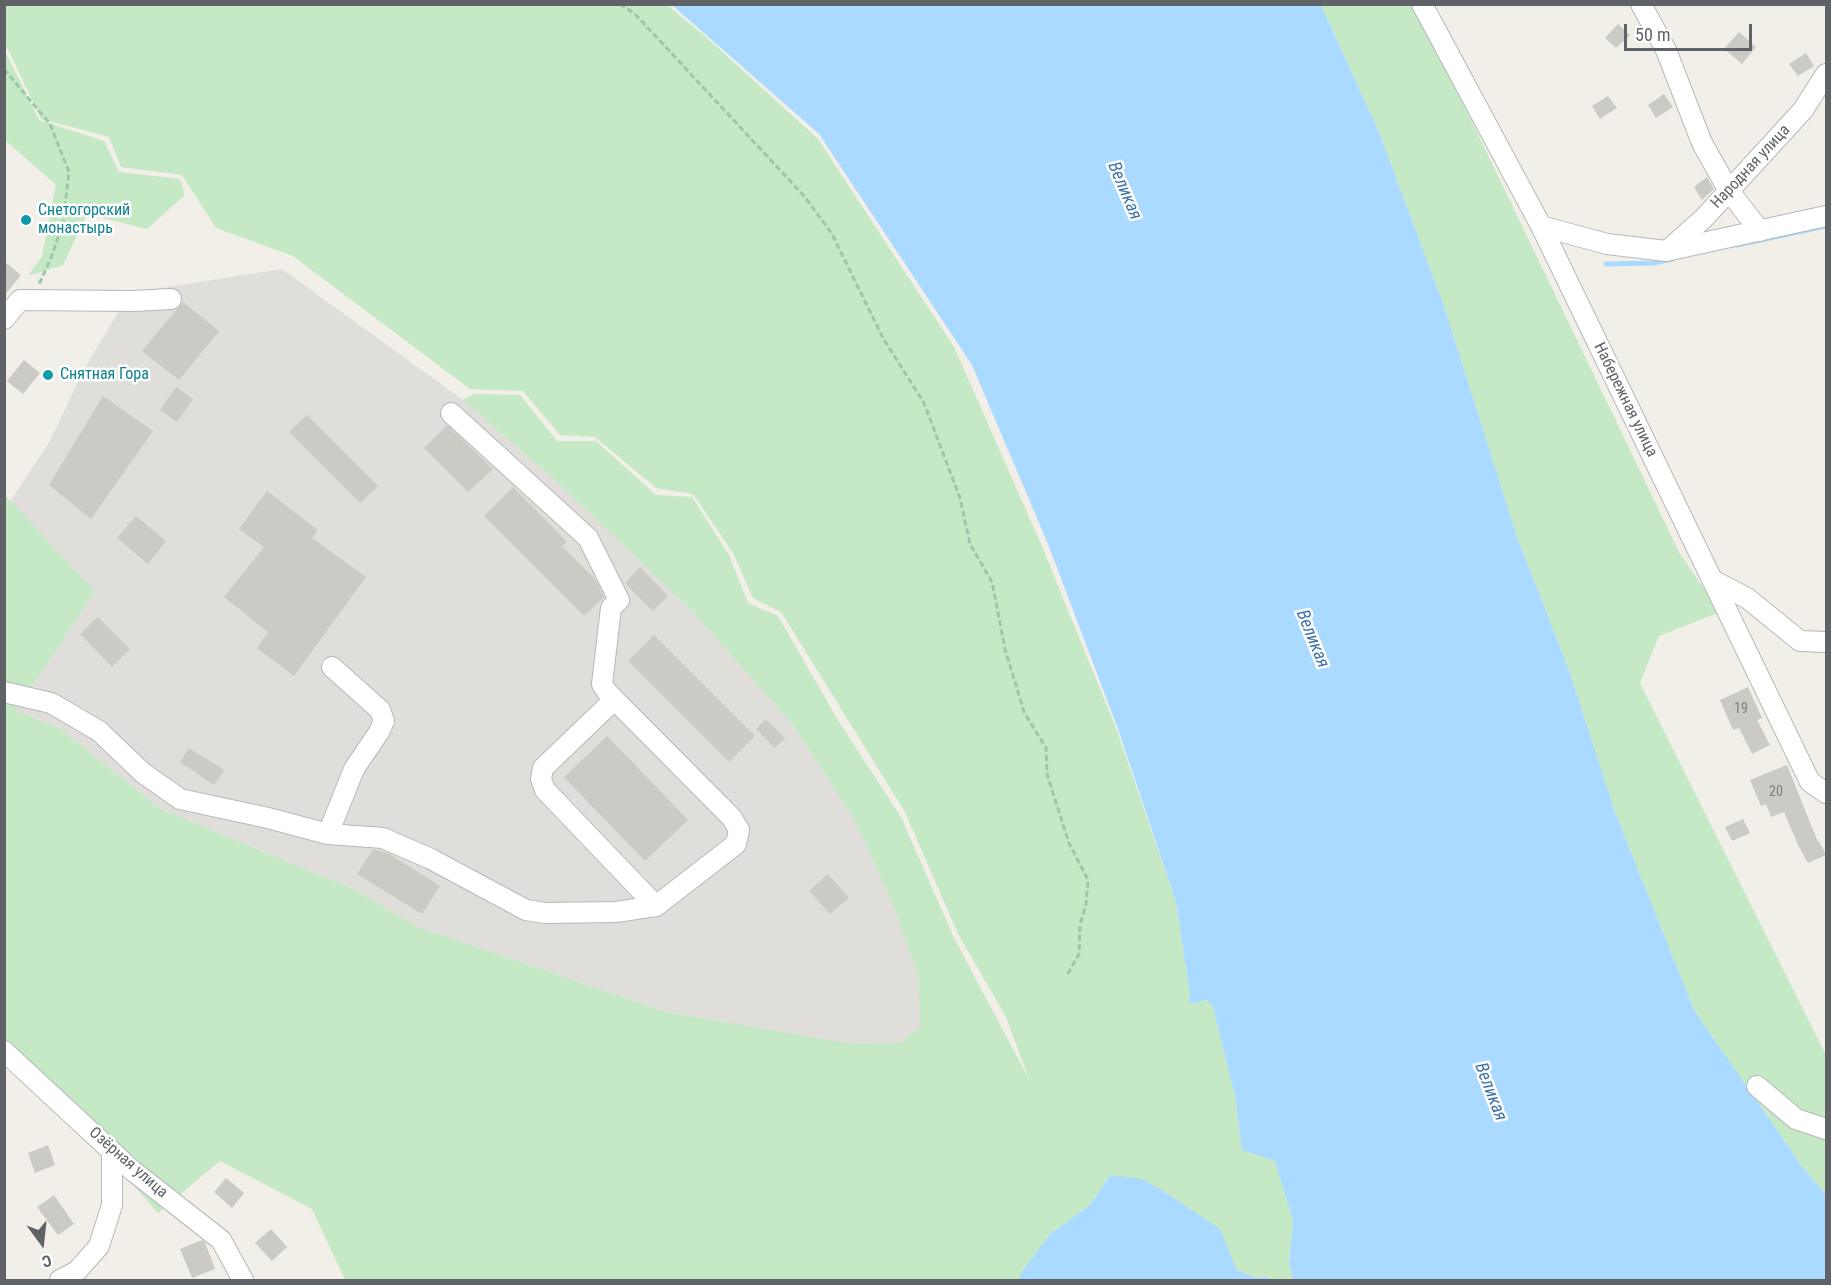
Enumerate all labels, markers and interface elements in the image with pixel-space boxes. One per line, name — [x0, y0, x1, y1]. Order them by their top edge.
scale bar — [1627, 12, 1754, 50]
text: 50 m — [1635, 24, 1670, 45]
street label: Народная улица — [1707, 121, 1795, 213]
water label: Великая — [1102, 159, 1146, 223]
place label: Снетогорский монастырь — [38, 201, 130, 239]
marker: Снетогорский монастырь — [19, 213, 33, 227]
street label: Набережная улица — [1589, 340, 1661, 460]
place label: Снятная Гора — [60, 365, 149, 385]
marker: Снятная Гора — [41, 368, 55, 382]
water label: Великая — [1291, 607, 1333, 671]
house number: 19 — [1734, 701, 1748, 717]
house number: 20 — [1769, 784, 1783, 800]
water label: Великая — [1469, 1060, 1511, 1124]
street label: Озёрная улица — [85, 1124, 171, 1202]
north arrow — [12, 1213, 72, 1273]
text: С — [40, 1251, 54, 1271]

